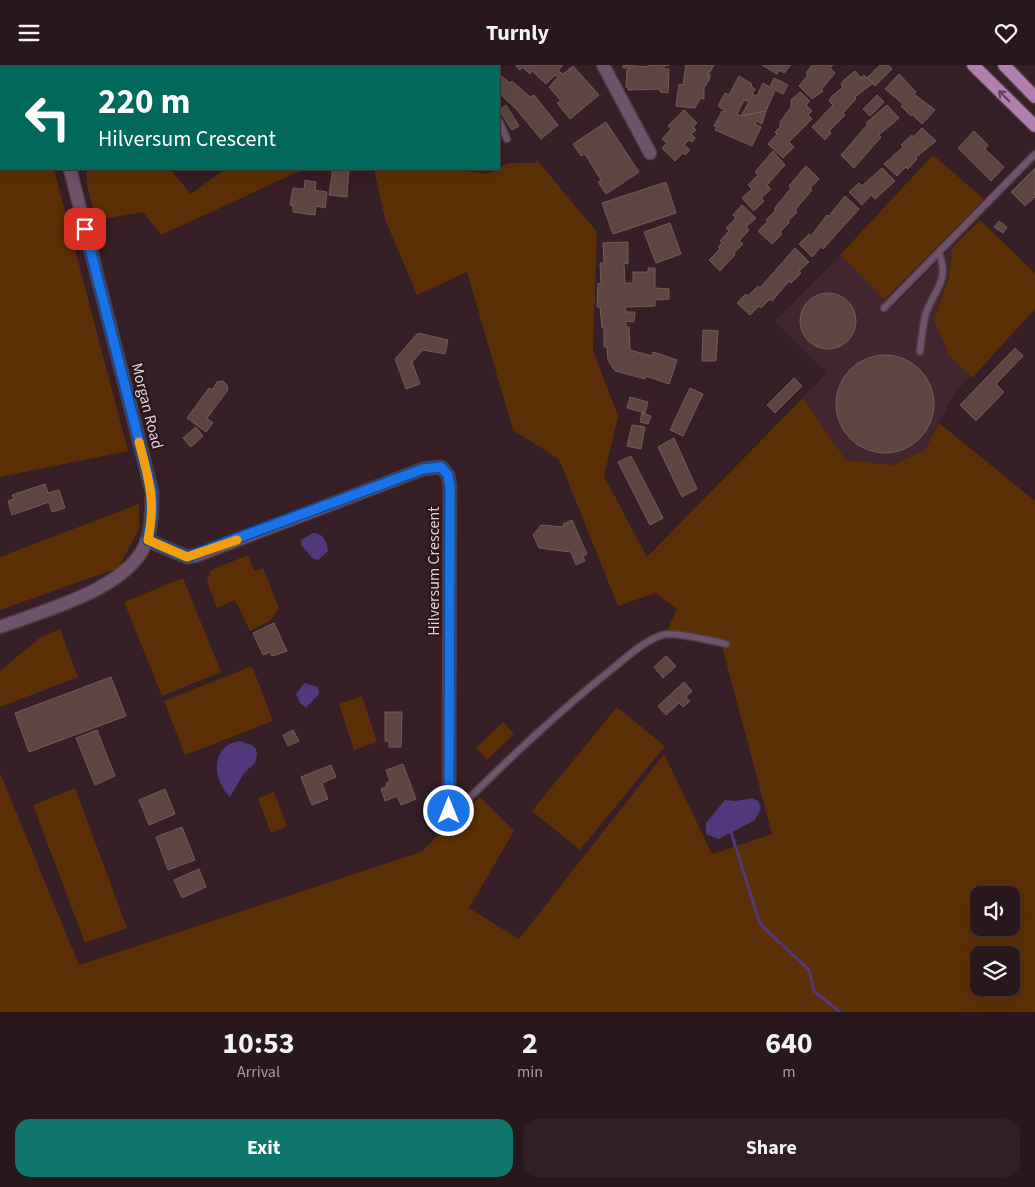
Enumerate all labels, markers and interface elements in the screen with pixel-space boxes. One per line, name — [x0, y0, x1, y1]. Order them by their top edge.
text: Turnly — [486, 17, 549, 49]
icon: menu — [15, 19, 43, 47]
icon: heart — [992, 19, 1020, 47]
text: 220 m — [98, 77, 190, 127]
icon: left — [15, 85, 80, 150]
one-way arrow — [998, 90, 1010, 102]
text: Hilversum Crescent — [98, 123, 276, 155]
pin — [64, 208, 106, 250]
icon: arrive — [71, 215, 99, 243]
street label: Morgan Road — [126, 361, 168, 451]
street label: Hilversum Crescent — [423, 506, 445, 636]
position arrow — [422, 784, 474, 836]
map controls — [970, 886, 1020, 996]
button: sound — [970, 886, 1020, 936]
button: layers — [970, 946, 1020, 996]
text: 10:53 — [222, 1022, 295, 1065]
text: 2 — [522, 1022, 538, 1065]
text: 640 — [765, 1022, 813, 1065]
text: Arrival — [237, 1061, 280, 1083]
text: min — [517, 1061, 543, 1083]
text: m — [782, 1061, 796, 1083]
button: Exit — [15, 1119, 513, 1177]
button: Share — [523, 1119, 1020, 1177]

